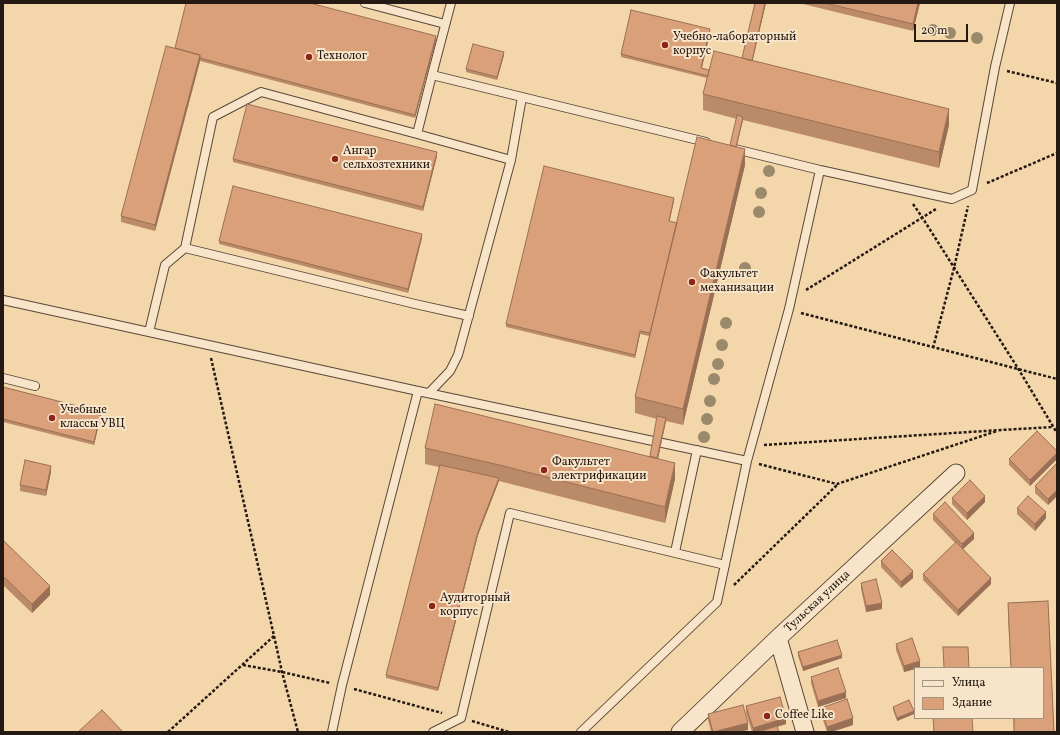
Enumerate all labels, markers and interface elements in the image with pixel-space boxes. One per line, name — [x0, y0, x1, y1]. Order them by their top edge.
scale bar — [916, 16, 970, 42]
text: 20 m — [921, 23, 948, 39]
place label: Учебно-лабораторный корпус — [673, 31, 796, 59]
marker: Учебно-лабораторный корпус — [660, 40, 670, 50]
place label: Технолог — [317, 50, 367, 64]
marker: Технолог — [304, 52, 314, 62]
place label: Ангар сельхозтехники — [343, 145, 430, 173]
marker: Ангар сельхозтехники — [330, 154, 340, 164]
place label: Факультет механизации — [700, 268, 774, 296]
marker: Факультет механизации — [687, 277, 697, 287]
place label: Учебные классы УВЦ — [60, 404, 125, 432]
marker: Учебные классы УВЦ — [47, 413, 57, 423]
place label: Факультет электрификации — [552, 456, 646, 484]
marker: Факультет электрификации — [539, 465, 549, 475]
street label: Тульская улица — [782, 568, 854, 636]
place label: Аудиторный корпус — [440, 592, 510, 620]
marker: Аудиторный корпус — [427, 601, 437, 611]
legend — [914, 667, 1044, 719]
text: Улица — [952, 675, 985, 691]
text: Здание — [952, 695, 992, 711]
place label: Coffee Like — [775, 709, 833, 723]
marker: Coffee Like — [762, 711, 772, 721]

